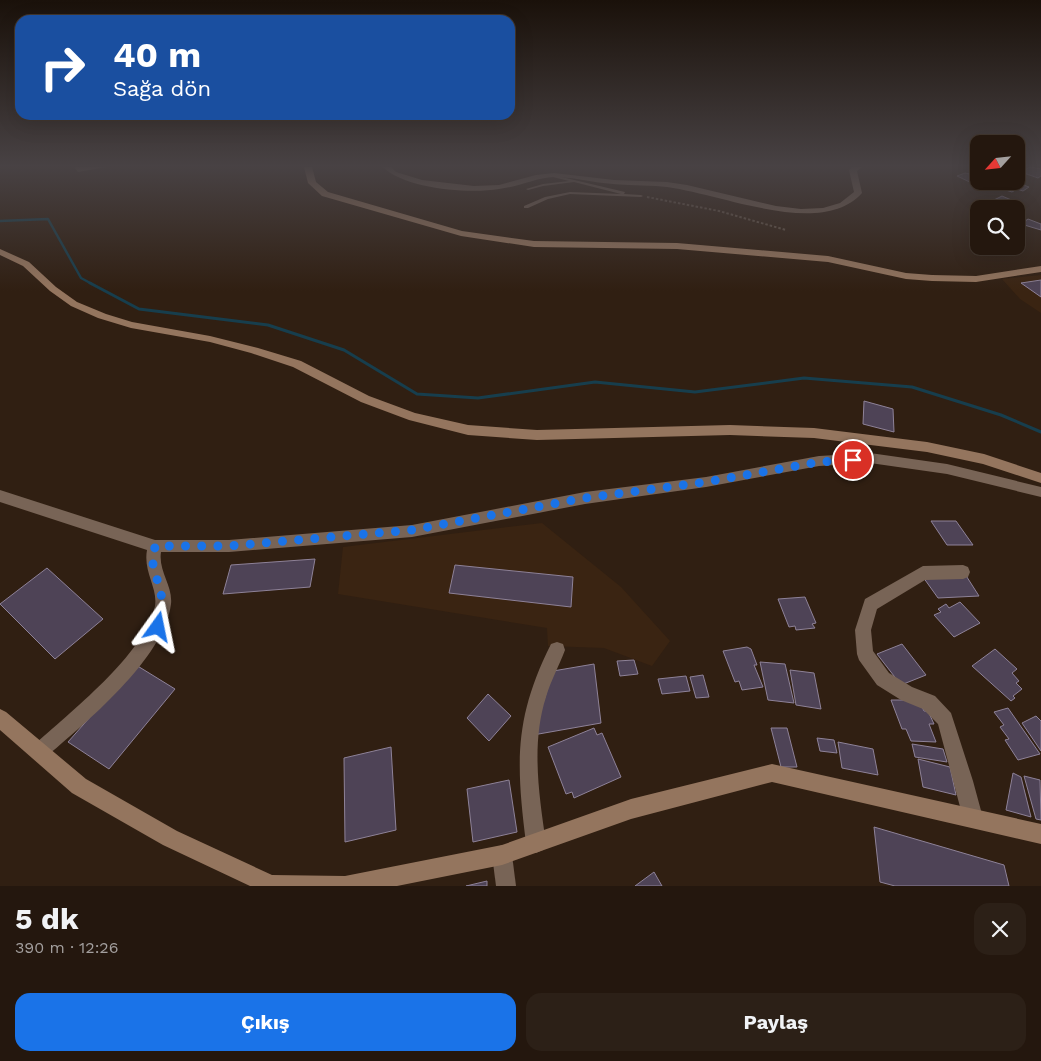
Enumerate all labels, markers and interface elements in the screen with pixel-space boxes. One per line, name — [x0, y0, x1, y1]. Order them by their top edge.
text: 40 m — [113, 34, 201, 76]
icon: right — [30, 35, 95, 100]
text: Sağa dön — [113, 76, 211, 101]
north arrow — [970, 135, 1025, 190]
map controls — [970, 135, 1025, 255]
button: search — [970, 200, 1025, 255]
pin — [832, 439, 874, 481]
icon: arrive — [839, 446, 867, 474]
position arrow — [131, 600, 183, 652]
text: 5 dk — [15, 901, 79, 936]
button: close — [974, 903, 1026, 955]
text: 390 m · 12:26 — [15, 938, 118, 957]
button: Çıkış — [15, 993, 516, 1051]
button: Paylaş — [526, 993, 1026, 1051]

